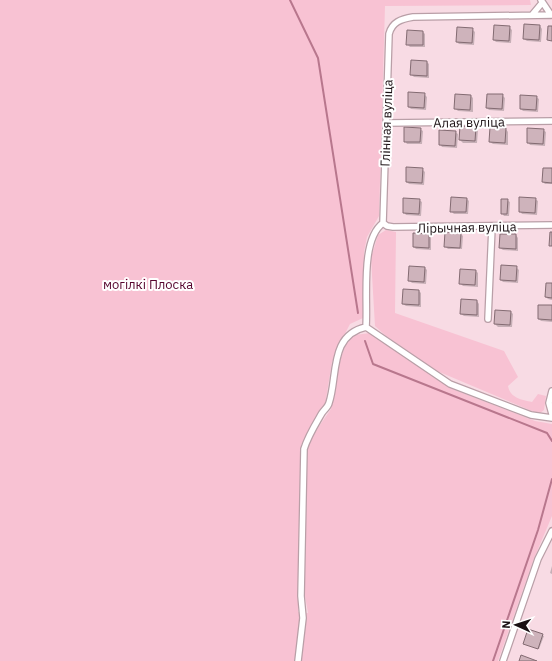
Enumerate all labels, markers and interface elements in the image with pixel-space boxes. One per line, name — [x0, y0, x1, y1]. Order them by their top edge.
street label: Глінная вуліца — [376, 79, 397, 167]
street label: Алая вуліца — [433, 113, 505, 132]
street label: Лірычная вуліца — [417, 218, 517, 237]
park label: могілкі Плоска — [103, 276, 193, 293]
north arrow — [496, 605, 536, 645]
text: N — [499, 620, 513, 629]

